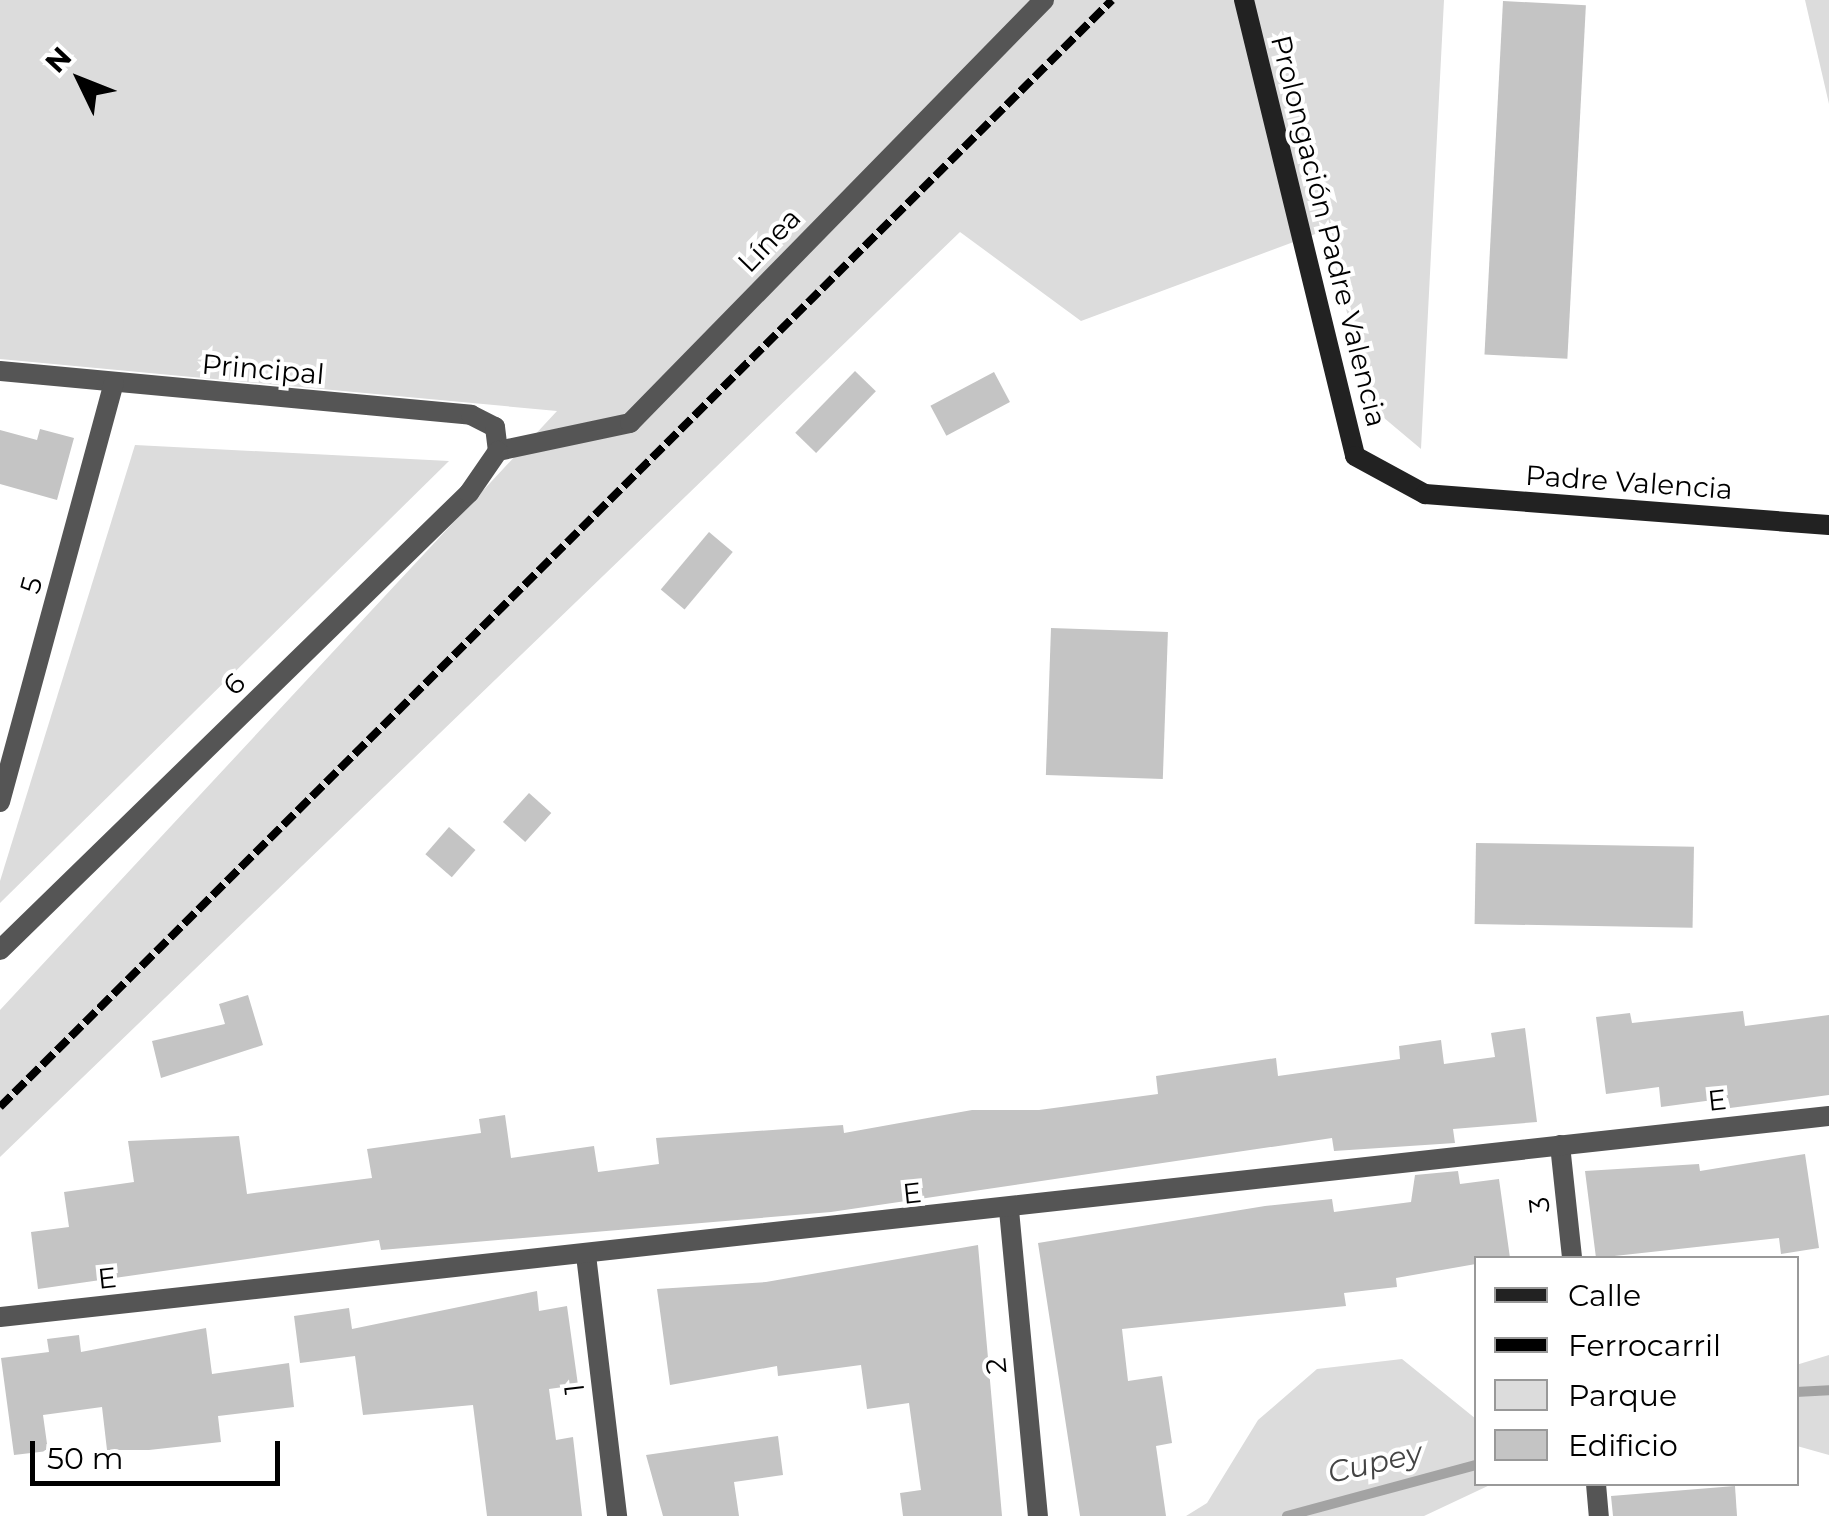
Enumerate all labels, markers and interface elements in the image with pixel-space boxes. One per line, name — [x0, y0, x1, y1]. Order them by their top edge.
north arrow — [30, 30, 130, 130]
street label: Prolongación Padre Valencia — [1264, 32, 1394, 430]
text: N — [38, 40, 78, 79]
street label: Línea — [731, 201, 807, 279]
street label: Principal — [200, 347, 326, 391]
street label: Padre Valencia — [1524, 458, 1734, 506]
street label: 5 — [13, 573, 49, 597]
street label: 6 — [216, 666, 252, 702]
street label: E — [1706, 1082, 1728, 1118]
street label: E — [901, 1175, 923, 1211]
street label: 3 — [1521, 1195, 1557, 1215]
legend — [1474, 1256, 1799, 1486]
street label: E — [96, 1260, 118, 1296]
text: Calle — [1568, 1277, 1641, 1314]
text: Ferrocarril — [1568, 1327, 1721, 1364]
street label: 2 — [979, 1357, 1013, 1375]
text: Parque — [1568, 1377, 1677, 1414]
street label: 1 — [557, 1382, 591, 1396]
scale bar — [35, 1421, 285, 1483]
text: Edificio — [1568, 1427, 1678, 1464]
water label: Cupey — [1324, 1435, 1426, 1491]
text: 50 m — [47, 1440, 124, 1477]

